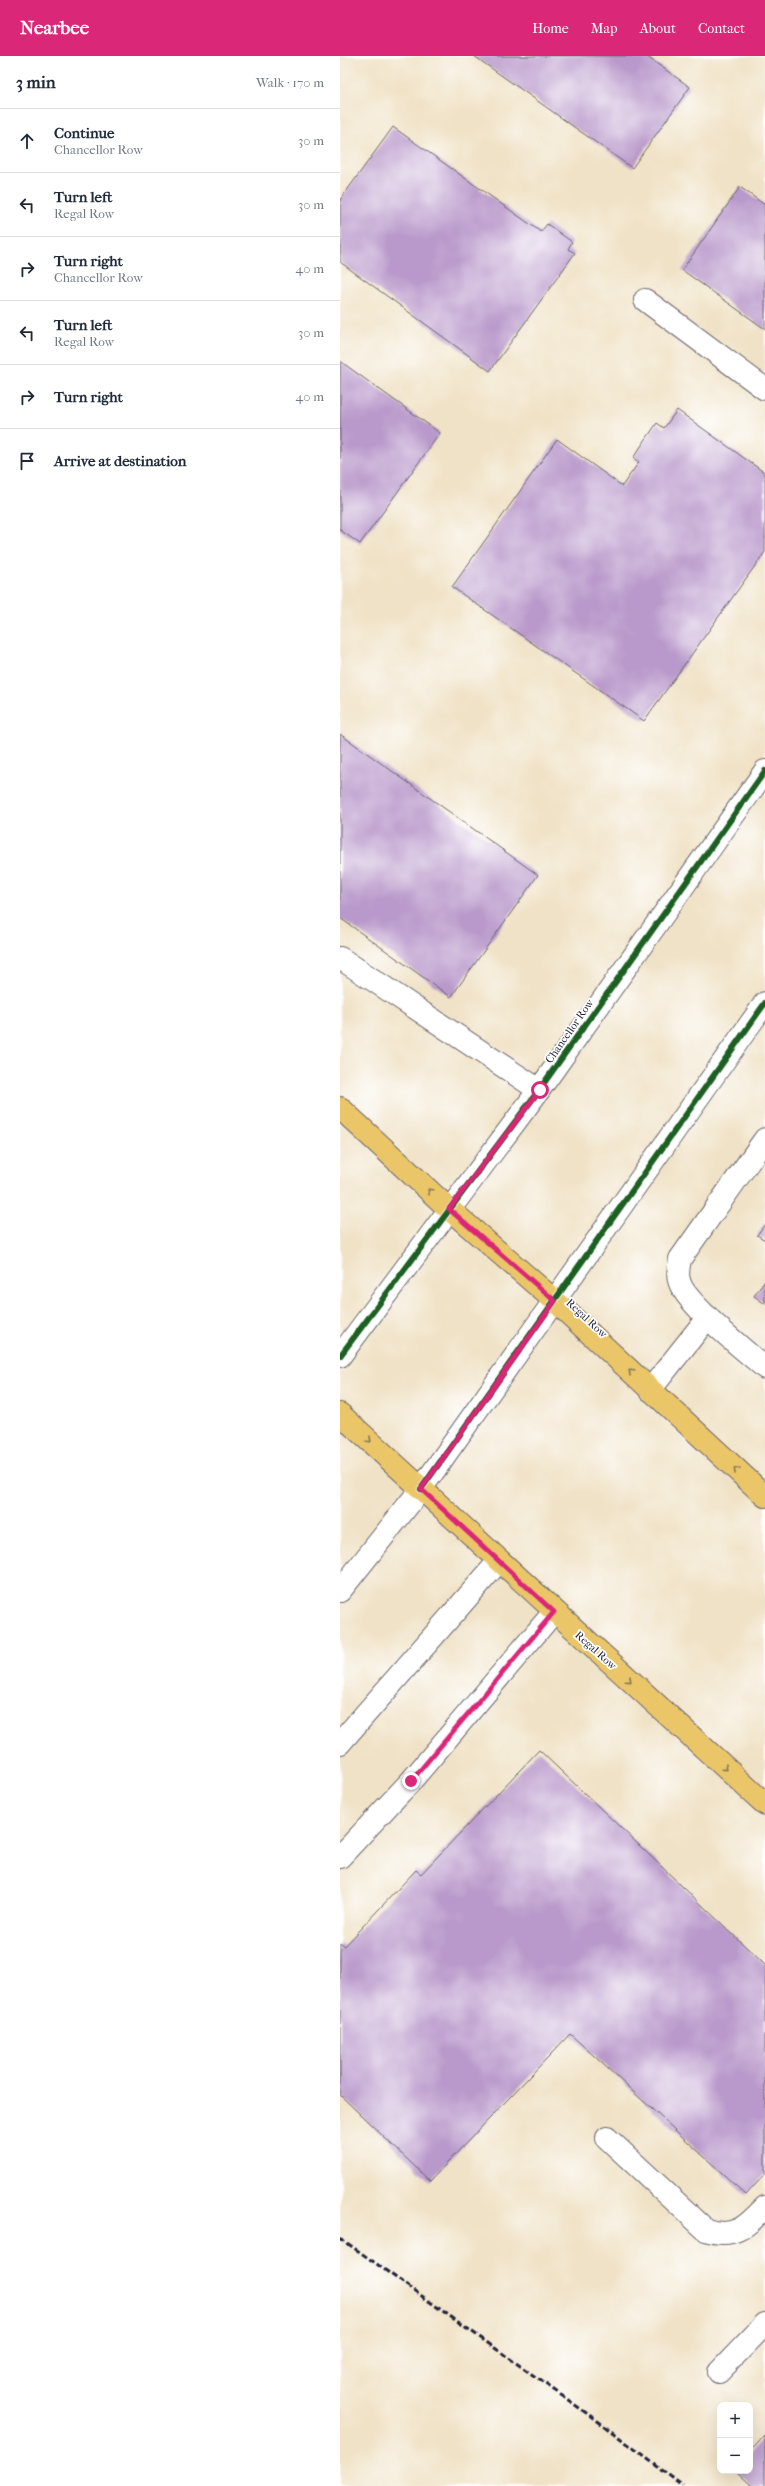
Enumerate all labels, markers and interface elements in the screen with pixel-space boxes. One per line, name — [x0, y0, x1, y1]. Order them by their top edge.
text: Nearbee — [20, 17, 89, 39]
text: Home — [532, 20, 569, 37]
text: Map — [591, 20, 618, 37]
text: About — [640, 20, 676, 37]
text: Contact — [698, 20, 745, 37]
text: 3 min — [16, 72, 56, 92]
text: Walk · 170 m — [256, 75, 324, 90]
text: Continue — [54, 124, 114, 142]
icon: ahead — [16, 130, 38, 152]
text: 30 m — [298, 133, 324, 148]
text: Chancellor Row — [54, 142, 143, 157]
text: Turn left — [54, 188, 112, 206]
icon: left — [16, 194, 38, 216]
text: 30 m — [298, 197, 324, 212]
text: Regal Row — [54, 206, 114, 221]
text: Turn right — [54, 252, 123, 270]
icon: right — [16, 258, 38, 280]
text: 40 m — [296, 261, 324, 276]
text: Chancellor Row — [54, 270, 143, 285]
text: Turn left — [54, 316, 112, 334]
icon: left — [16, 322, 38, 344]
text: 30 m — [298, 325, 324, 340]
text: Regal Row — [54, 334, 114, 349]
icon: right — [16, 386, 38, 408]
text: Turn right — [54, 388, 123, 406]
text: 40 m — [296, 389, 324, 404]
icon: arrive — [16, 450, 38, 472]
text: Arrive at destination — [54, 452, 186, 470]
street label: Chancellor Row — [543, 996, 597, 1066]
route start — [531, 1081, 549, 1099]
one-way arrow — [427, 1189, 435, 1196]
street label: Regal Row — [564, 1296, 610, 1341]
one-way arrow — [628, 1369, 636, 1377]
one-way arrow — [364, 1436, 371, 1443]
one-way arrow — [734, 1468, 741, 1475]
street label: Regal Row — [572, 1628, 620, 1673]
one-way arrow — [624, 1676, 632, 1683]
one-way arrow — [720, 1763, 728, 1771]
route end — [402, 1772, 420, 1790]
map controls — [717, 2402, 753, 2474]
button: + — [717, 2402, 753, 2438]
button: − — [717, 2438, 753, 2474]

